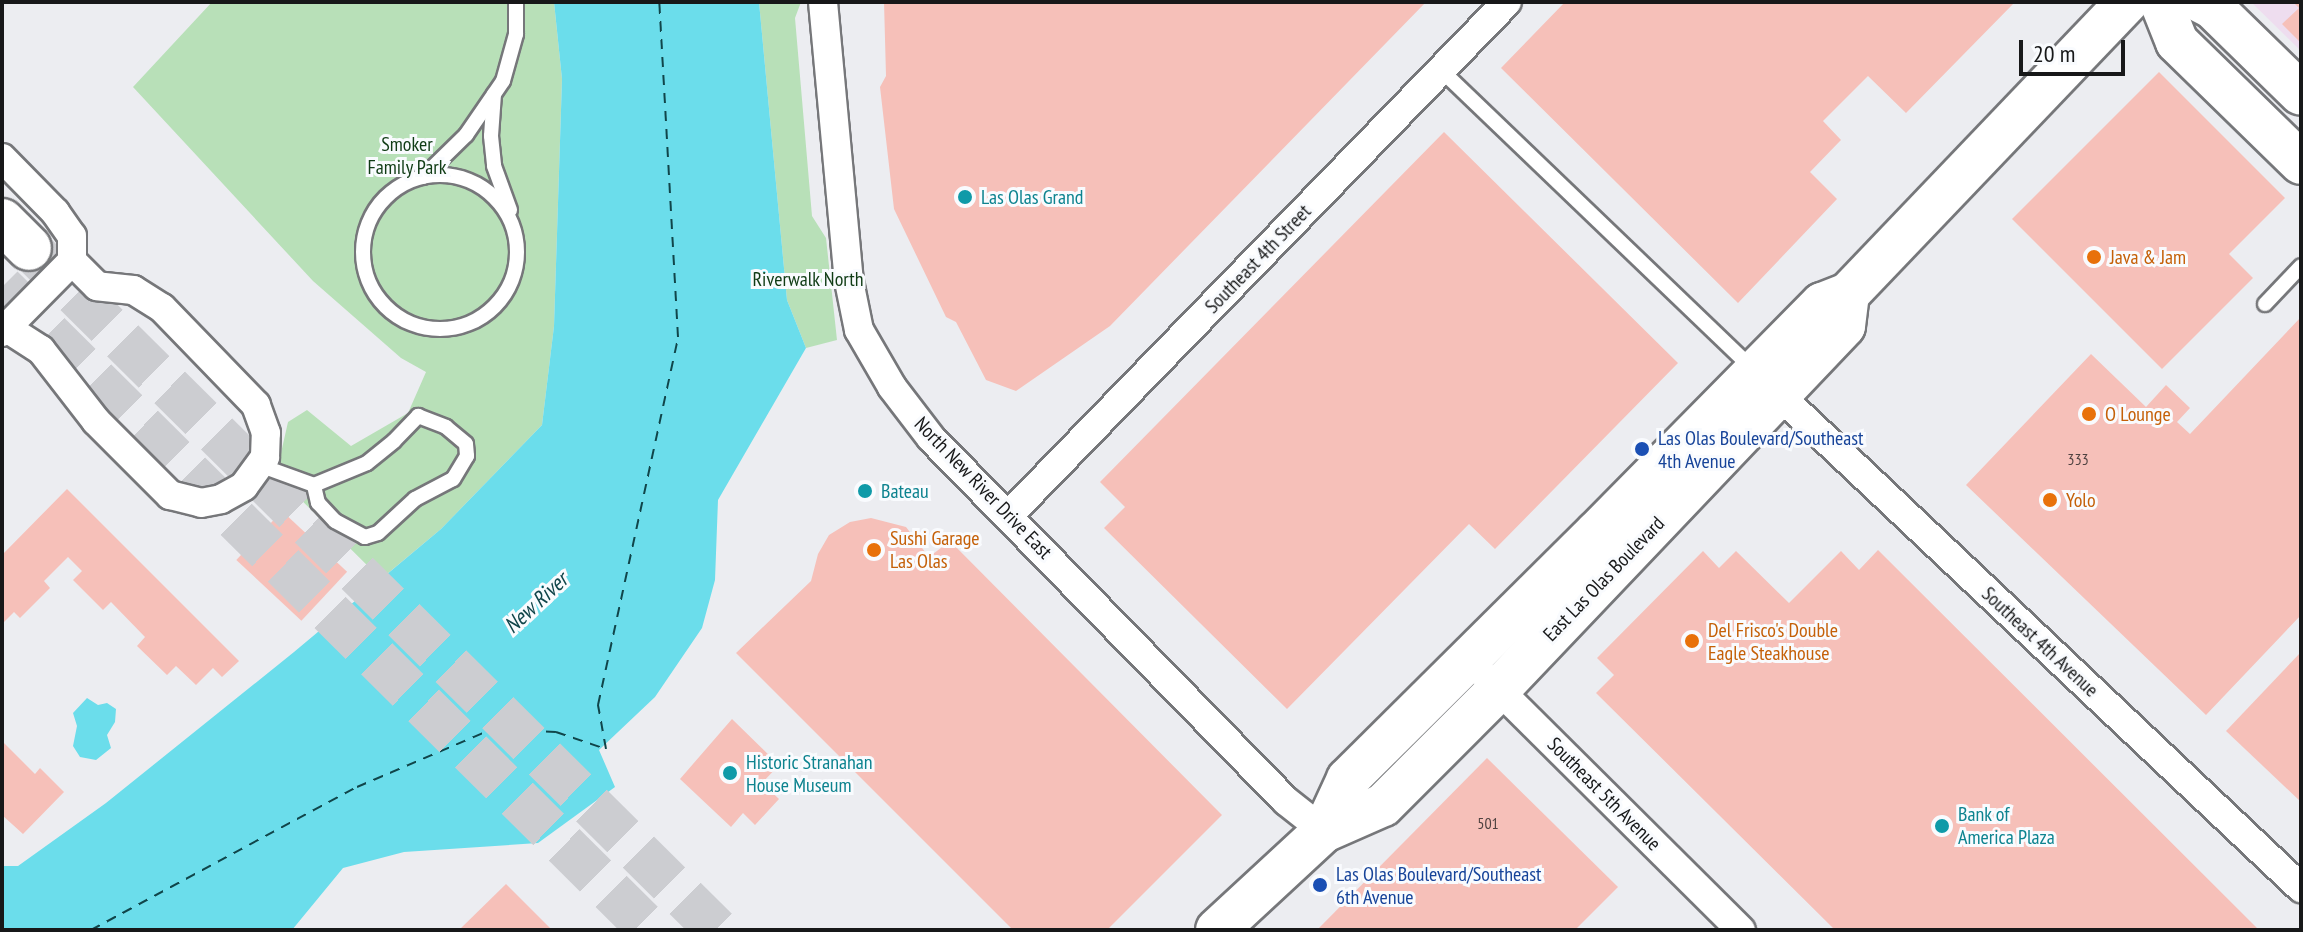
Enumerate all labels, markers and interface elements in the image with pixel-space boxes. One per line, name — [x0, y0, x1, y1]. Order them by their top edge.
scale bar — [2023, 24, 2129, 74]
text: 20 m — [2033, 38, 2075, 69]
park label: Smoker Family Park — [367, 133, 447, 180]
place label: Las Olas Grand — [981, 185, 1083, 209]
marker: Las Olas Grand — [956, 188, 974, 206]
street label: Southeast 4th Street — [1200, 200, 1316, 318]
place label: Java & Jam — [2110, 245, 2186, 269]
marker: Java & Jam — [2085, 248, 2103, 266]
park label: Riverwalk North — [752, 267, 864, 291]
place label: O Lounge — [2105, 402, 2171, 426]
marker: O Lounge — [2080, 405, 2098, 423]
street label: North New River Drive East — [909, 412, 1057, 564]
place label: Las Olas Boulevard/Southeast 4th Avenue — [1658, 426, 1863, 473]
marker: Las Olas Boulevard/Southeast 4th Avenue — [1633, 440, 1651, 458]
house number: 333 — [2067, 449, 2089, 469]
place label: Bateau — [881, 479, 929, 503]
marker: Bateau — [856, 482, 874, 500]
place label: Yolo — [2066, 488, 2096, 512]
marker: Yolo — [2041, 491, 2059, 509]
street label: East Las Olas Boulevard — [1538, 512, 1670, 646]
place label: Sushi Garage Las Olas — [890, 526, 980, 573]
marker: Sushi Garage Las Olas — [865, 541, 883, 559]
water label: New River — [499, 567, 573, 639]
street label: Southeast 4th Avenue — [1977, 582, 2103, 702]
place label: Del Frisco's Double Eagle Steakhouse — [1708, 618, 1838, 665]
marker: Del Frisco's Double Eagle Steakhouse — [1683, 632, 1701, 650]
street label: Southeast 5th Avenue — [1542, 732, 1666, 856]
place label: Historic Stranahan House Museum — [746, 750, 873, 797]
marker: Historic Stranahan House Museum — [721, 764, 739, 782]
place label: Bank of America Plaza — [1958, 802, 2055, 849]
house number: 501 — [1477, 813, 1499, 833]
marker: Bank of America Plaza — [1933, 817, 1951, 835]
place label: Las Olas Boulevard/Southeast 6th Avenue — [1336, 862, 1541, 909]
marker: Las Olas Boulevard/Southeast 6th Avenue — [1311, 876, 1329, 894]

